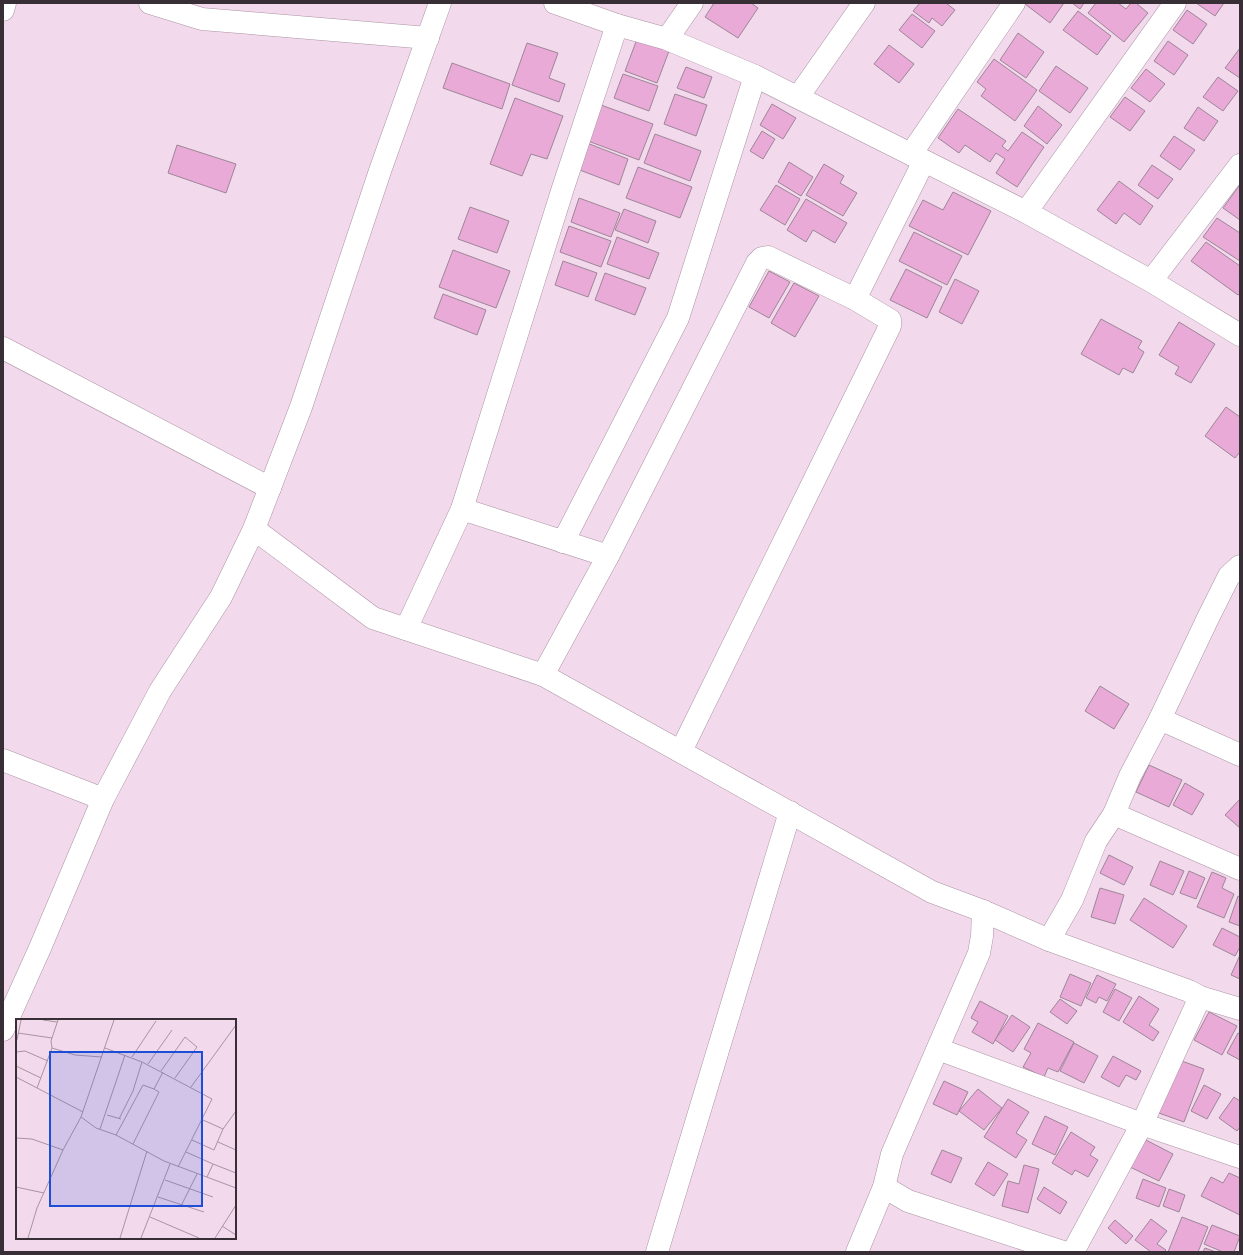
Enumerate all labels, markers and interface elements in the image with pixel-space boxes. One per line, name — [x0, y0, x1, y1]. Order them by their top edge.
inset map — [16, 1019, 236, 1239]

